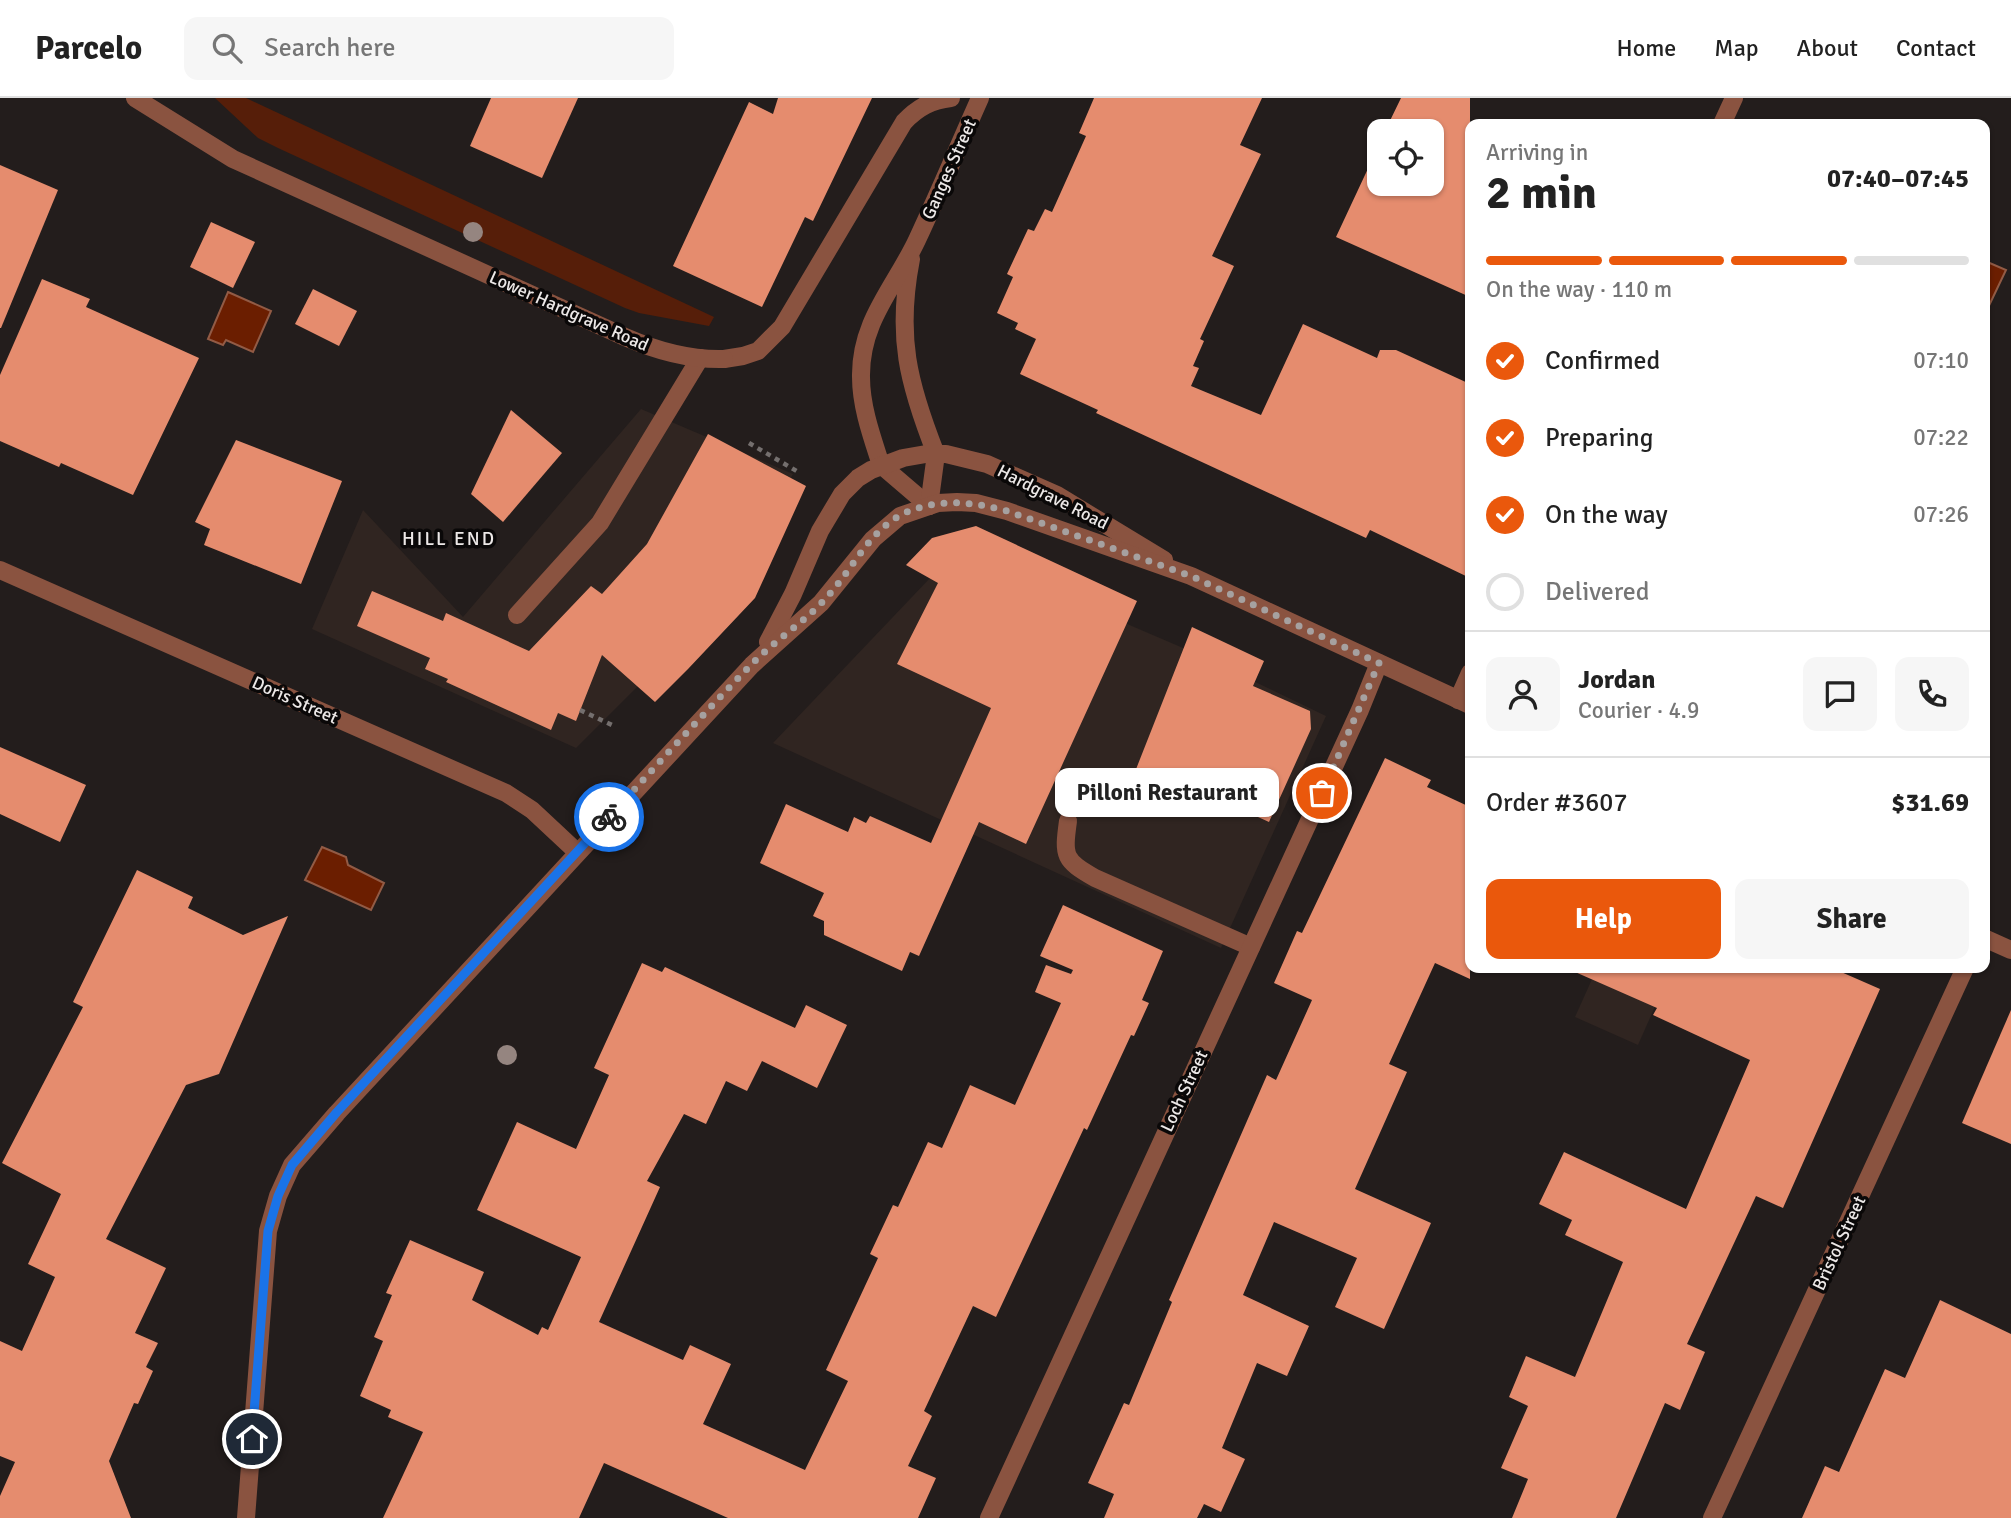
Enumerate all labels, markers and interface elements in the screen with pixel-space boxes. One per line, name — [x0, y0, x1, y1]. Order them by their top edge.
search box — [184, 17, 674, 80]
text: Parcelo — [35, 28, 142, 69]
icon: search — [208, 29, 246, 67]
text: Search here — [264, 32, 395, 64]
text: Home — [1616, 33, 1676, 63]
text: Map — [1714, 33, 1759, 63]
text: About — [1797, 33, 1858, 63]
text: Contact — [1896, 33, 1976, 63]
street label: Ganges Street — [917, 115, 981, 223]
map controls — [1367, 119, 1444, 196]
button: locate — [1367, 119, 1444, 196]
text: Arriving in — [1486, 138, 1588, 167]
text: 07:40–07:45 — [1827, 163, 1969, 195]
text: 2 min — [1486, 165, 1597, 221]
street label: Lower Hardgrave Road — [486, 266, 652, 356]
text: On the way · 110 m — [1486, 275, 1672, 304]
icon: check — [1486, 342, 1524, 380]
text: Confirmed — [1545, 345, 1660, 377]
text: 07:10 — [1913, 346, 1969, 375]
icon: check — [1486, 419, 1524, 457]
text: Preparing — [1545, 422, 1653, 454]
text: 07:22 — [1913, 423, 1969, 452]
street label: Hardgrave Road — [994, 460, 1112, 534]
icon: check — [1486, 496, 1524, 534]
text: On the way — [1545, 499, 1668, 531]
text: 07:26 — [1913, 500, 1969, 529]
district label: HILL END — [402, 527, 496, 551]
text: Delivered — [1545, 576, 1650, 608]
button: person — [1486, 657, 1560, 731]
button: chat — [1803, 657, 1877, 731]
button: phone — [1895, 657, 1969, 731]
text: Jordan — [1578, 664, 1655, 696]
street label: Doris Street — [249, 671, 341, 729]
text: Courier · 4.9 — [1578, 696, 1699, 725]
pin — [1292, 763, 1352, 823]
callout: Pilloni Restaurant — [1056, 768, 1280, 818]
icon: bag — [1303, 774, 1341, 812]
text: Pilloni Restaurant — [1076, 778, 1258, 807]
courier — [574, 782, 644, 852]
text: Order #3607 — [1486, 787, 1627, 819]
text: $31.69 — [1891, 787, 1969, 819]
icon: bike — [590, 798, 628, 836]
button: Help — [1486, 879, 1721, 959]
button: Share — [1735, 879, 1969, 959]
street label: Loch Street — [1156, 1047, 1212, 1135]
street label: Bristol Street — [1807, 1192, 1871, 1294]
pin — [222, 1409, 282, 1469]
icon: home — [233, 1420, 271, 1458]

